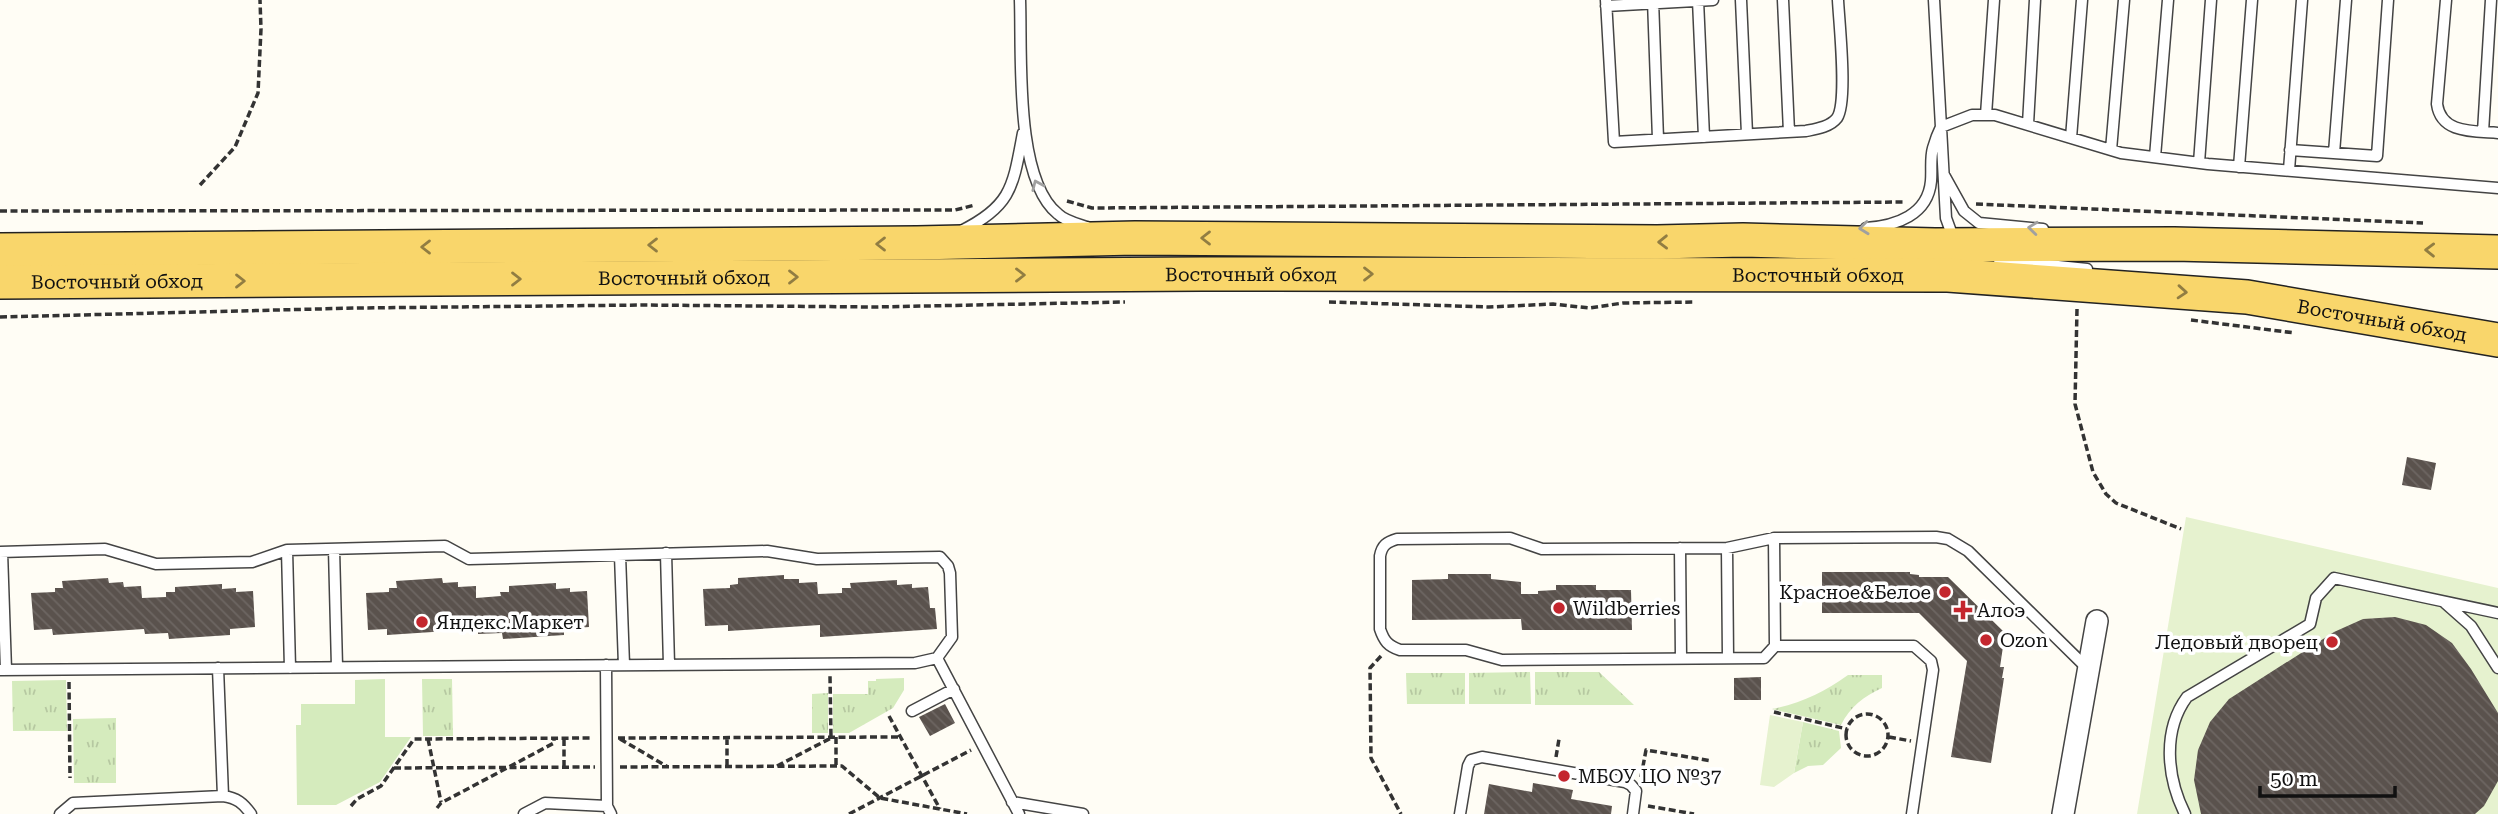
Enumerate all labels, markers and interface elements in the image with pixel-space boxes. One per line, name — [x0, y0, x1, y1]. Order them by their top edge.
one-way arrow — [1031, 180, 1045, 192]
one-way arrow — [1859, 221, 1870, 236]
one-way arrow — [2027, 221, 2039, 236]
one-way arrow — [1201, 230, 1211, 246]
one-way arrow — [1658, 234, 1668, 250]
one-way arrow — [875, 236, 886, 252]
one-way arrow — [648, 237, 658, 253]
one-way arrow — [420, 239, 431, 255]
one-way arrow — [2424, 242, 2435, 258]
street label: Восточный обход — [1165, 262, 1337, 286]
street label: Восточный обход — [1732, 263, 1904, 286]
street label: Восточный обход — [598, 265, 770, 290]
one-way arrow — [1363, 266, 1373, 282]
one-way arrow — [1015, 267, 1026, 283]
street label: Восточный обход — [31, 269, 203, 293]
one-way arrow — [788, 269, 798, 285]
one-way arrow — [511, 271, 522, 287]
one-way arrow — [235, 273, 245, 289]
one-way arrow — [2177, 284, 2188, 299]
street label: Восточный обход — [2296, 294, 2469, 346]
place label: Красное&Белое — [1779, 581, 1931, 604]
marker: Красное&Белое — [1937, 584, 1953, 600]
place label: Wildberries — [1573, 597, 1680, 620]
place label: Алоэ — [1977, 599, 2025, 622]
marker: Wildberries — [1551, 600, 1567, 616]
marker: Алоэ — [1955, 602, 1971, 618]
place label: Яндекс.Маркет — [436, 611, 584, 634]
marker: Яндекс.Маркет — [414, 614, 430, 630]
place label: Ozon — [2000, 629, 2048, 652]
place label: Ледовый дворец — [2155, 631, 2318, 654]
marker: Ozon — [1978, 632, 1994, 648]
marker: Ледовый дворец — [2324, 634, 2340, 650]
scale bar — [2260, 754, 2395, 798]
place label: МБОУ ЦО №37 — [1578, 765, 1722, 788]
text: 50 m — [2270, 767, 2318, 791]
marker: МБОУ ЦО №37 — [1556, 768, 1572, 784]

